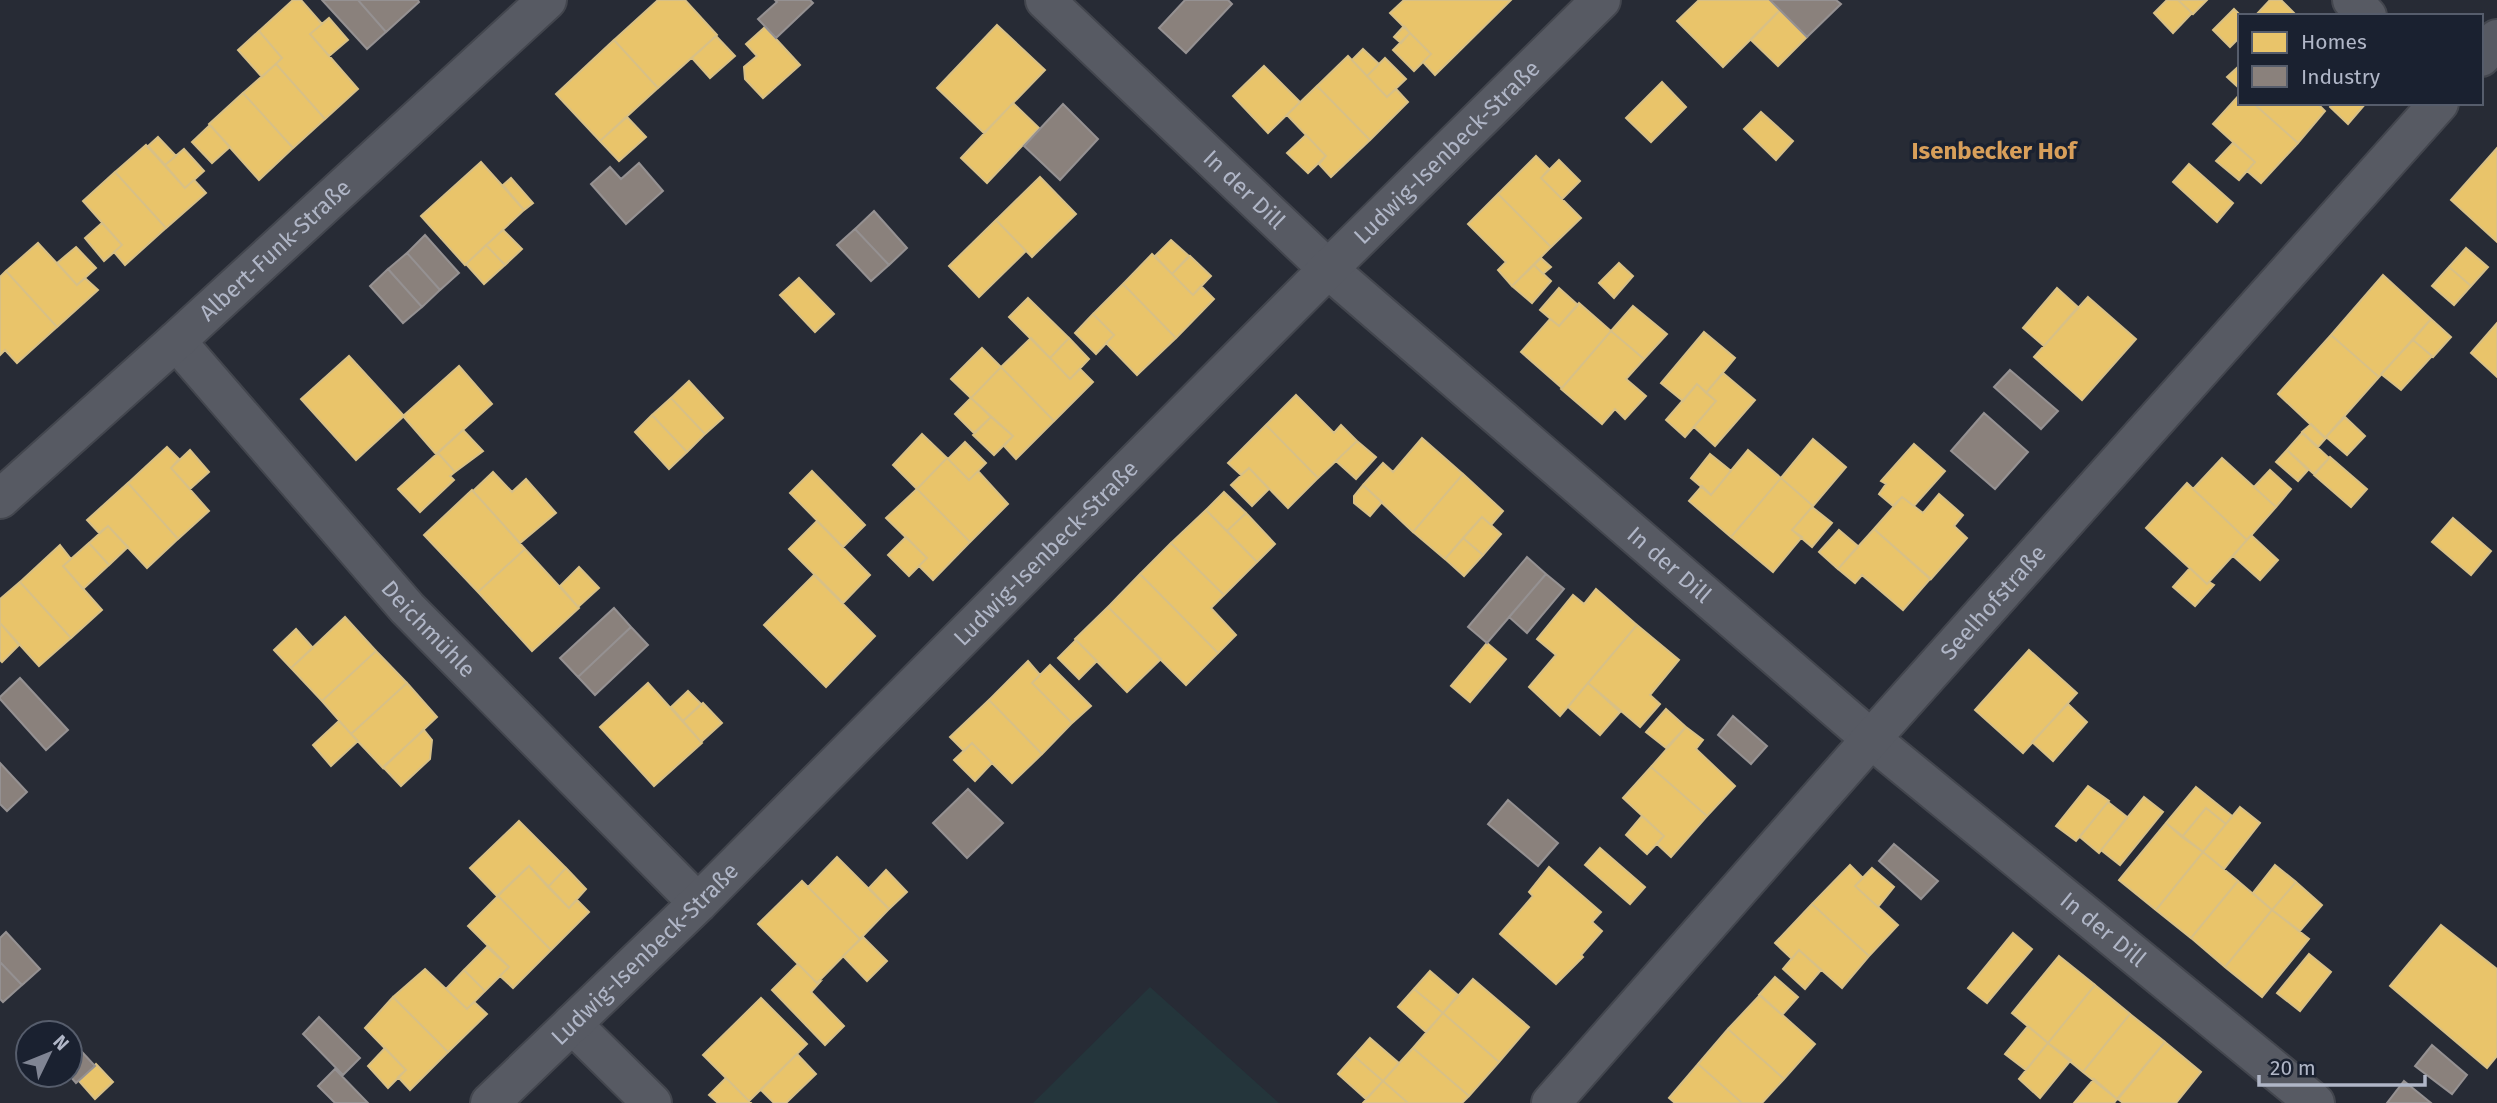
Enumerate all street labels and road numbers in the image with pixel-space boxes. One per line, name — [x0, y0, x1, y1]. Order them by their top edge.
street label: Ludwig-Isenbeck-Straße — [1348, 54, 1546, 250]
street label: In der Dill — [1198, 144, 1291, 235]
street label: Albert-Funk-Straße — [193, 173, 357, 327]
street label: Ludwig-Isenbeck-Straße — [948, 454, 1144, 652]
street label: In der Dill — [1622, 520, 1718, 609]
street label: Seelhofstraße — [1934, 539, 2052, 666]
street label: Deichmühle — [375, 575, 482, 683]
street label: Ludwig-Isenbeck-Straße — [545, 857, 744, 1051]
street label: In der Dill — [2055, 886, 2152, 973]

